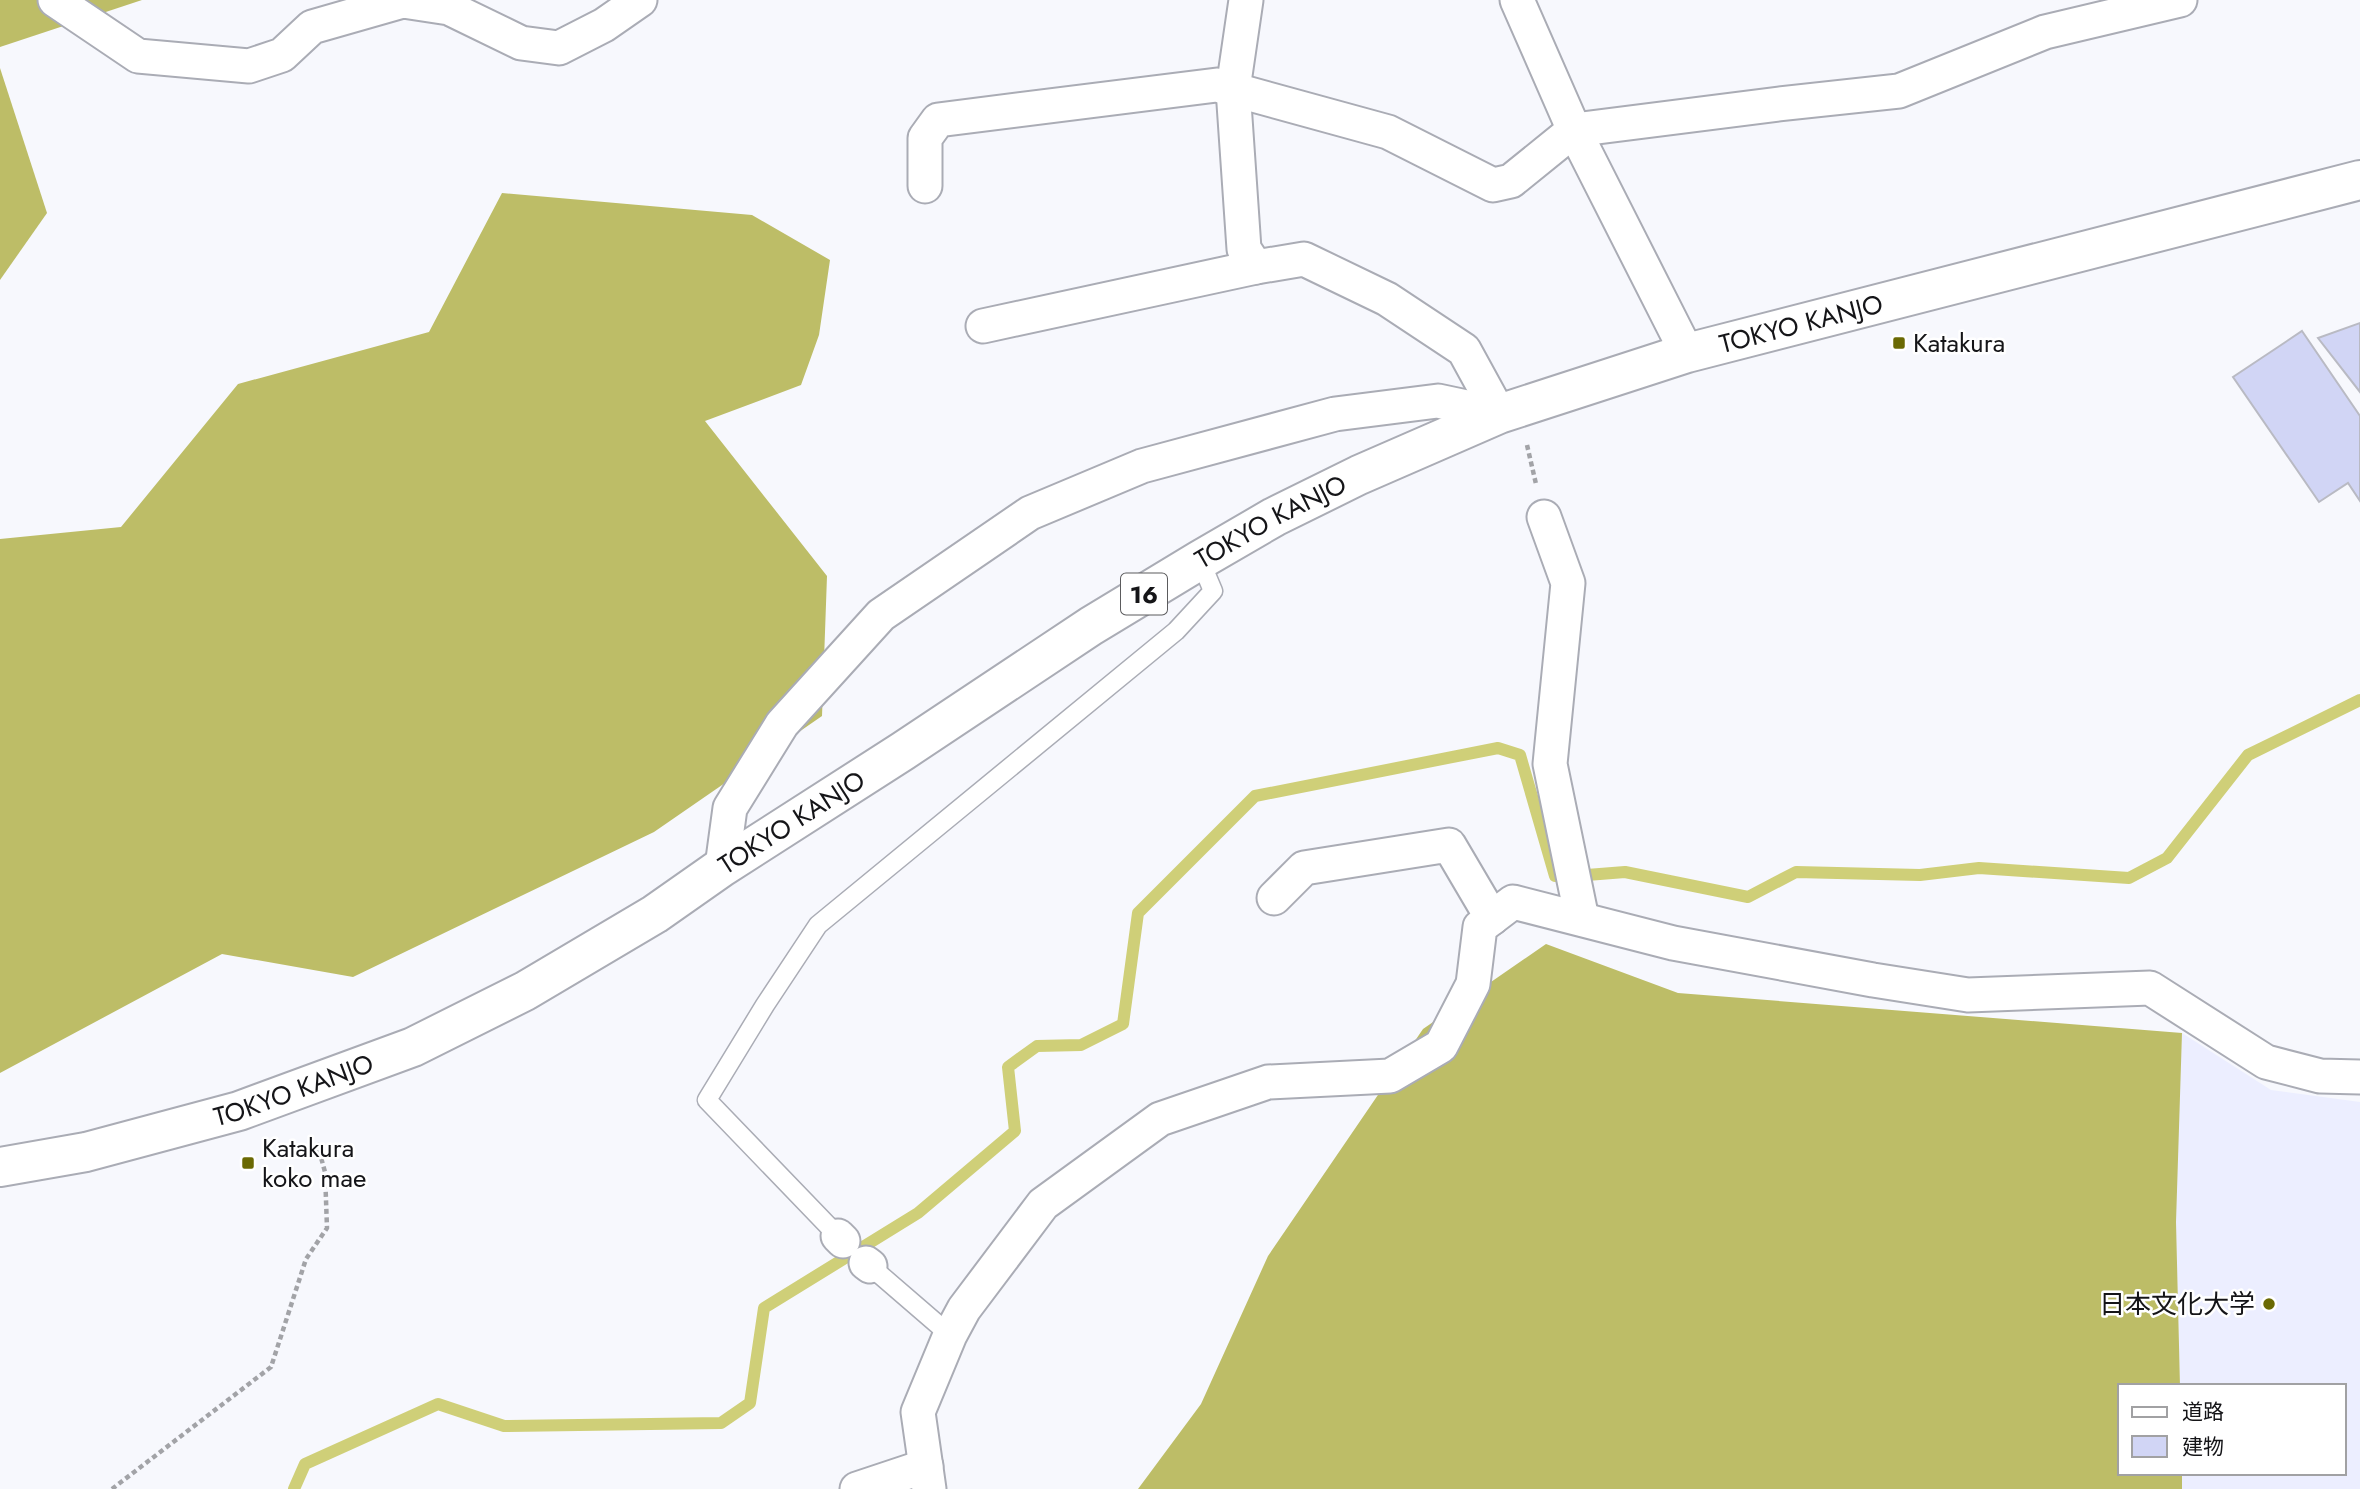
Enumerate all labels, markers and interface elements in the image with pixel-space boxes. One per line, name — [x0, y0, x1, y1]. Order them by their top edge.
street label: TOKYO KANJO — [1715, 284, 1887, 363]
place label: Katakura — [1913, 324, 2005, 362]
marker: Katakura — [1891, 335, 1907, 351]
street label: TOKYO KANJO — [1188, 465, 1353, 578]
road number: 16 — [1121, 574, 1167, 614]
street label: TOKYO KANJO — [711, 761, 872, 883]
street label: TOKYO KANJO — [210, 1044, 379, 1136]
place label: Katakura koko mae — [262, 1129, 366, 1197]
marker: Katakura koko mae — [240, 1155, 256, 1171]
place label: 日本文化大学 — [2099, 1285, 2255, 1323]
marker: 日本文化大学 — [2261, 1296, 2277, 1312]
legend — [2118, 1384, 2346, 1475]
text: 道路 — [2182, 1397, 2224, 1427]
text: 建物 — [2182, 1432, 2224, 1462]

